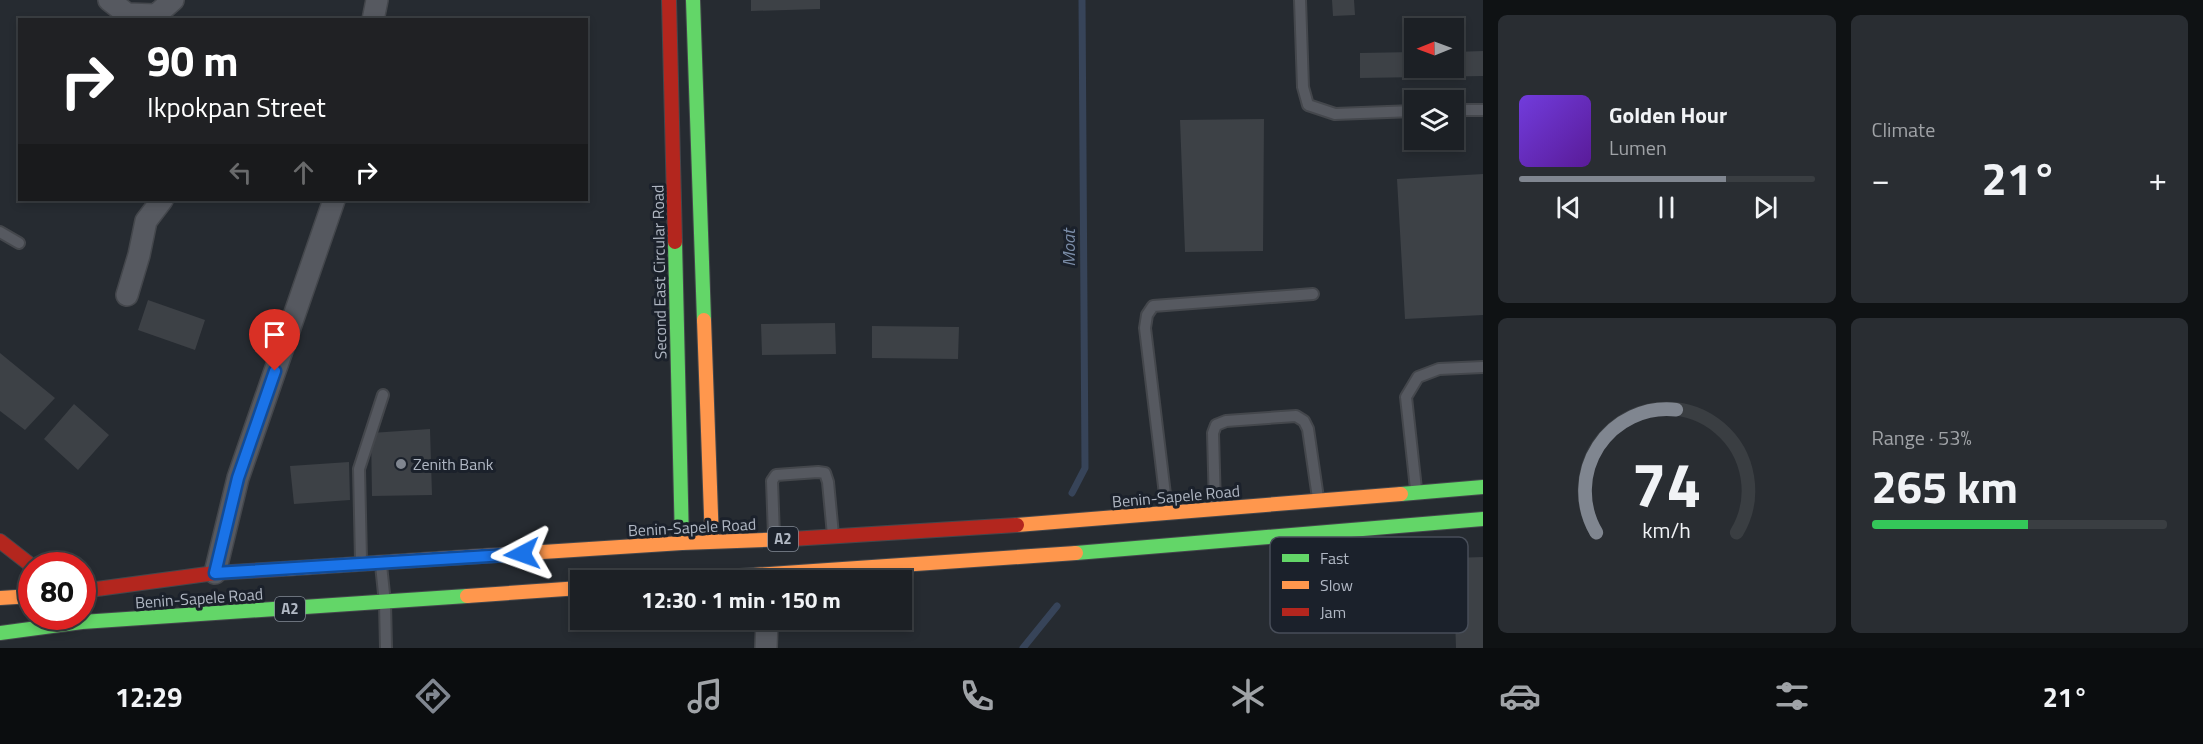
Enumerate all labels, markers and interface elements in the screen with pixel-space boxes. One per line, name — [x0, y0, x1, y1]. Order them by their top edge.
north arrow — [1404, 18, 1464, 78]
map controls — [1404, 18, 1464, 150]
text: 90 m — [147, 28, 239, 92]
icon: right — [48, 42, 126, 120]
text: Ikpokpan Street — [147, 86, 326, 127]
button: layers — [1404, 90, 1464, 150]
text: Golden Hour — [1609, 98, 1727, 132]
text: Climate — [1872, 114, 1935, 145]
text: Lumen — [1609, 132, 1667, 163]
text: 21° — [1981, 144, 2057, 212]
text: − — [1872, 154, 1890, 204]
text: + — [2149, 154, 2167, 204]
icon: left — [224, 156, 257, 189]
icon: ahead — [287, 156, 320, 189]
icon: right — [350, 156, 383, 189]
street label: Second East Circular Road — [645, 185, 673, 359]
icon: previous — [1552, 191, 1585, 224]
icon: pause — [1650, 191, 1683, 224]
icon: next — [1749, 191, 1782, 224]
water label: Moat — [1055, 227, 1082, 267]
pin — [249, 309, 300, 371]
icon: arrive — [258, 318, 291, 351]
text: Range · 53% — [1872, 422, 1972, 453]
text: 74 — [1632, 436, 1702, 531]
place label: Zenith Bank — [413, 452, 494, 476]
text: 265 km — [1872, 452, 2018, 520]
marker: Zenith Bank — [394, 457, 408, 471]
street label: Benin-Sapele Road — [1111, 478, 1241, 514]
street label: Benin-Sapele Road — [627, 512, 757, 542]
text: km/h — [1642, 514, 1691, 546]
position arrow — [490, 522, 554, 586]
road number: A2 — [768, 527, 798, 551]
legend — [1270, 537, 1468, 633]
text: Fast — [1320, 546, 1349, 570]
speed limit sign: 80 — [18, 552, 96, 630]
text: Slow — [1320, 573, 1353, 597]
street label: Benin-Sapele Road — [134, 582, 264, 614]
text: 12:30 · 1 min · 150 m — [641, 583, 841, 617]
road number: A2 — [275, 597, 305, 621]
text: Jam — [1320, 600, 1346, 624]
icon: directions — [412, 675, 454, 717]
icon: music — [684, 675, 726, 717]
icon: phone — [956, 675, 998, 717]
icon: climate — [1227, 675, 1269, 717]
icon: car — [1499, 675, 1541, 717]
icon: filters — [1771, 675, 1813, 717]
text: 12:29 — [115, 676, 182, 717]
text: 21° — [2043, 676, 2088, 717]

